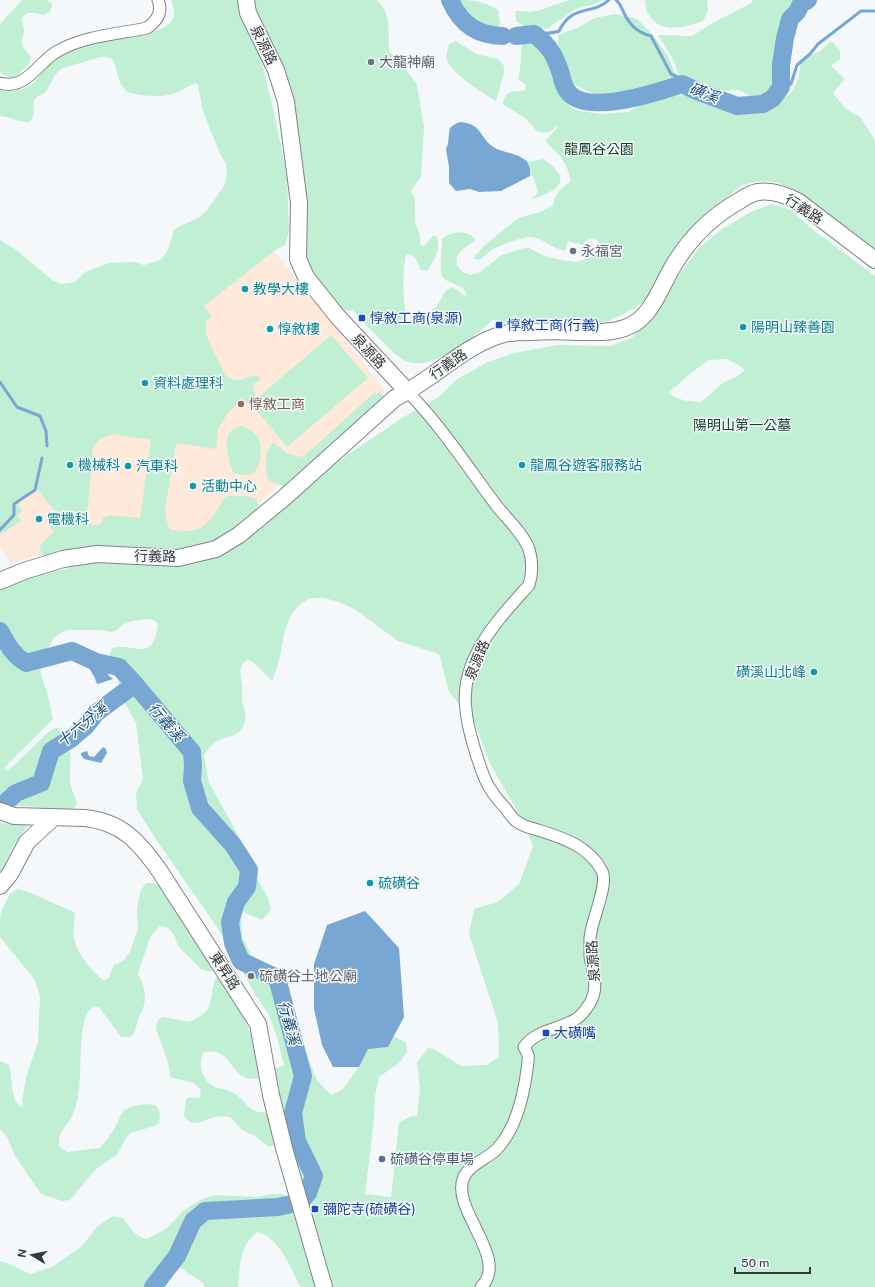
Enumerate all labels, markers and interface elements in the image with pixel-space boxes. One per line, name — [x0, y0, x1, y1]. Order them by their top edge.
street label: 泉源路 — [248, 23, 280, 67]
place label: 大龍神廟 — [379, 54, 435, 70]
marker: 大龍神廟 — [366, 57, 376, 67]
water label: 磺溪 — [687, 79, 723, 107]
park label: 龍鳳谷公園 — [564, 141, 634, 157]
street label: 行義路 — [782, 191, 826, 227]
place label: 永福宮 — [581, 243, 623, 259]
marker: 永福宮 — [568, 246, 578, 256]
place label: 教學大樓 — [253, 281, 309, 297]
marker: 教學大樓 — [240, 284, 250, 294]
place label: 惇敘工商(泉源) — [370, 310, 463, 326]
marker: 惇敘工商(泉源) — [357, 313, 367, 323]
place label: 惇敘工商(行義) — [507, 317, 600, 333]
place label: 陽明山臻善園 — [751, 319, 835, 335]
marker: 惇敘工商(行義) — [494, 320, 504, 330]
place label: 惇敘樓 — [278, 321, 320, 337]
marker: 陽明山臻善園 — [738, 322, 748, 332]
marker: 惇敘樓 — [265, 324, 275, 334]
street label: 泉源路 — [349, 330, 389, 372]
street label: 行義路 — [426, 346, 470, 382]
place label: 資料處理科 — [153, 375, 223, 391]
marker: 資料處理科 — [140, 378, 150, 388]
place label: 惇敘工商 — [249, 396, 305, 412]
marker: 惇敘工商 — [236, 399, 246, 409]
park label: 陽明山第一公墓 — [693, 417, 791, 433]
place label: 機械科 — [78, 457, 120, 473]
place label: 龍鳳谷遊客服務站 — [530, 457, 642, 473]
place label: 汽車科 — [136, 458, 178, 474]
marker: 機械科 — [65, 460, 75, 470]
marker: 龍鳳谷遊客服務站 — [517, 460, 527, 470]
marker: 汽車科 — [123, 461, 133, 471]
place label: 活動中心 — [201, 478, 257, 494]
marker: 活動中心 — [188, 481, 198, 491]
place label: 電機科 — [47, 511, 89, 527]
marker: 電機科 — [34, 514, 44, 524]
street label: 行義路 — [134, 548, 176, 564]
street label: 泉源路 — [461, 638, 493, 682]
place label: 磺溪山北峰 — [736, 664, 806, 680]
marker: 磺溪山北峰 — [809, 667, 819, 677]
water label: 十六分溪 — [53, 698, 112, 750]
water label: 行義溪 — [145, 699, 189, 746]
place label: 硫磺谷 — [378, 875, 420, 891]
marker: 硫磺谷 — [365, 878, 375, 888]
street label: 泉源路 — [584, 939, 602, 983]
street label: 東昇路 — [207, 949, 243, 993]
place label: 硫磺谷土地公廟 — [259, 968, 357, 984]
marker: 硫磺谷土地公廟 — [246, 971, 256, 981]
water label: 行義溪 — [275, 999, 304, 1049]
place label: 大磺嘴 — [554, 1025, 596, 1041]
marker: 大磺嘴 — [541, 1028, 551, 1038]
place label: 硫磺谷停車場 — [390, 1151, 474, 1167]
marker: 硫磺谷停車場 — [377, 1154, 387, 1164]
place label: 彌陀寺(硫磺谷) — [323, 1201, 416, 1217]
marker: 彌陀寺(硫磺谷) — [310, 1204, 320, 1214]
north arrow — [12, 1235, 52, 1275]
text: N — [15, 1248, 29, 1259]
scale bar — [735, 1249, 810, 1275]
text: 50 m — [741, 1256, 769, 1270]

